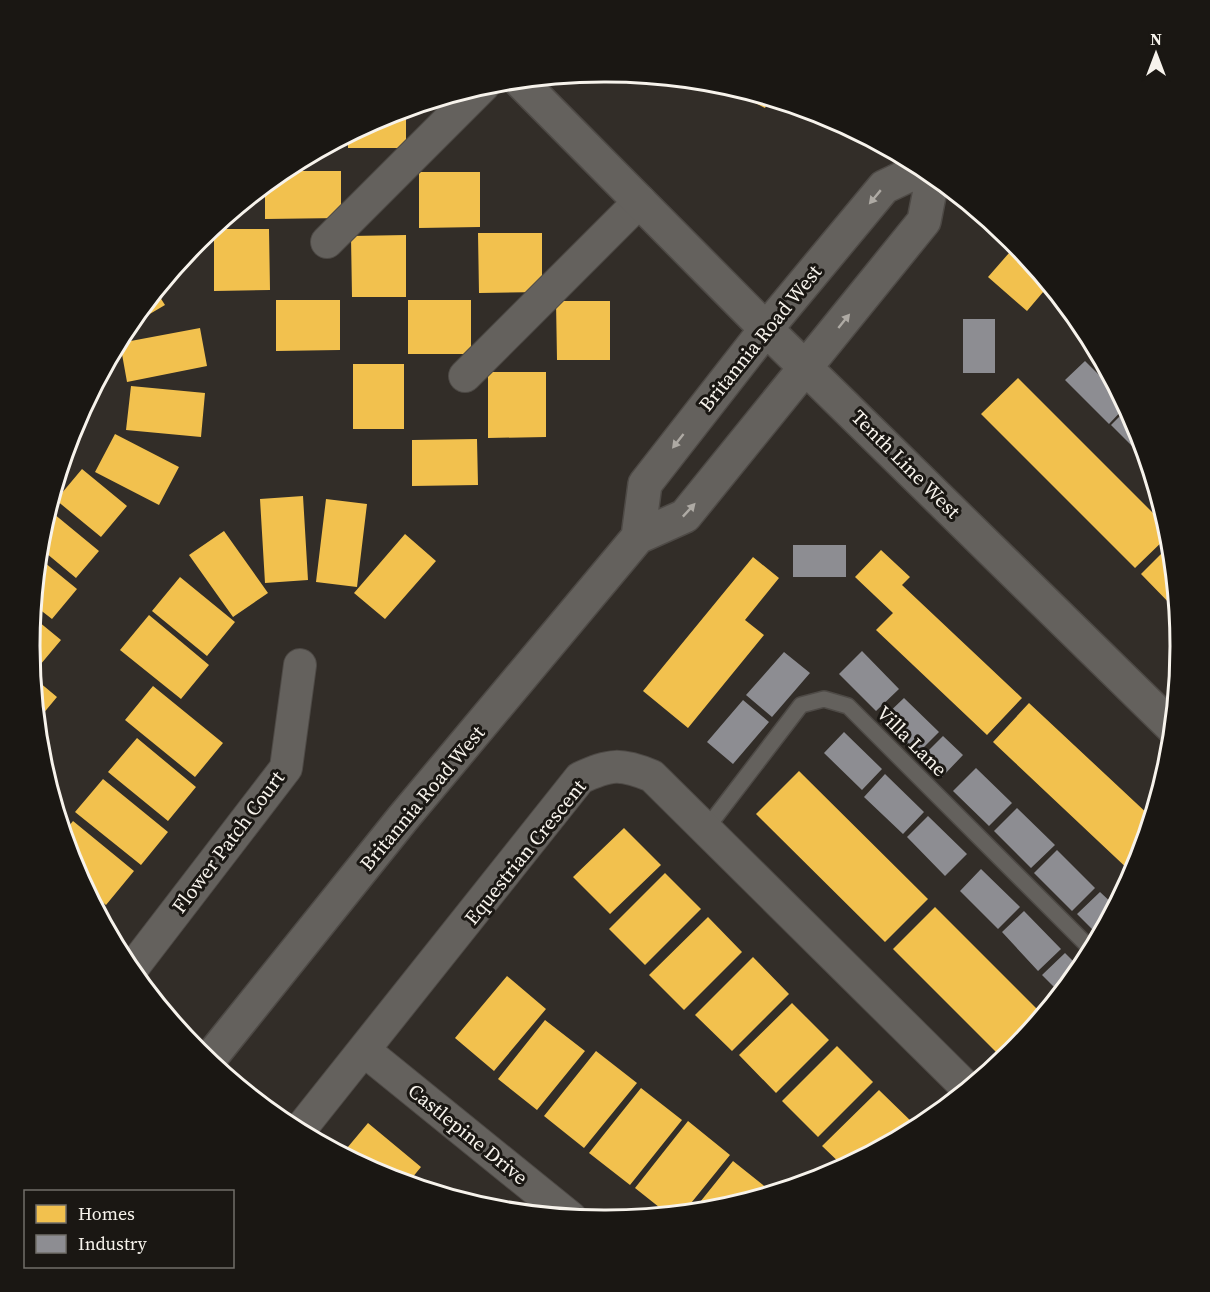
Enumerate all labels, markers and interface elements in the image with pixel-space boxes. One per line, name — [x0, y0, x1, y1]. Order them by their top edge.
north arrow — [1126, 24, 1186, 84]
text: N — [1150, 28, 1162, 50]
one-way arrow — [869, 189, 882, 204]
street label: Britannia Road West — [692, 258, 828, 417]
one-way arrow — [837, 313, 850, 329]
street label: Tenth Line West — [845, 403, 967, 525]
one-way arrow — [673, 433, 685, 448]
one-way arrow — [682, 502, 696, 517]
street label: Villa Lane — [870, 699, 954, 783]
street label: Britannia Road West — [353, 719, 491, 876]
street label: Flower Patch Court — [165, 765, 291, 919]
street label: Equestrian Crescent — [458, 773, 593, 931]
street label: Castlepine Drive — [402, 1077, 534, 1191]
legend — [24, 1190, 234, 1268]
text: Homes — [78, 1201, 135, 1226]
text: Industry — [78, 1231, 148, 1256]

